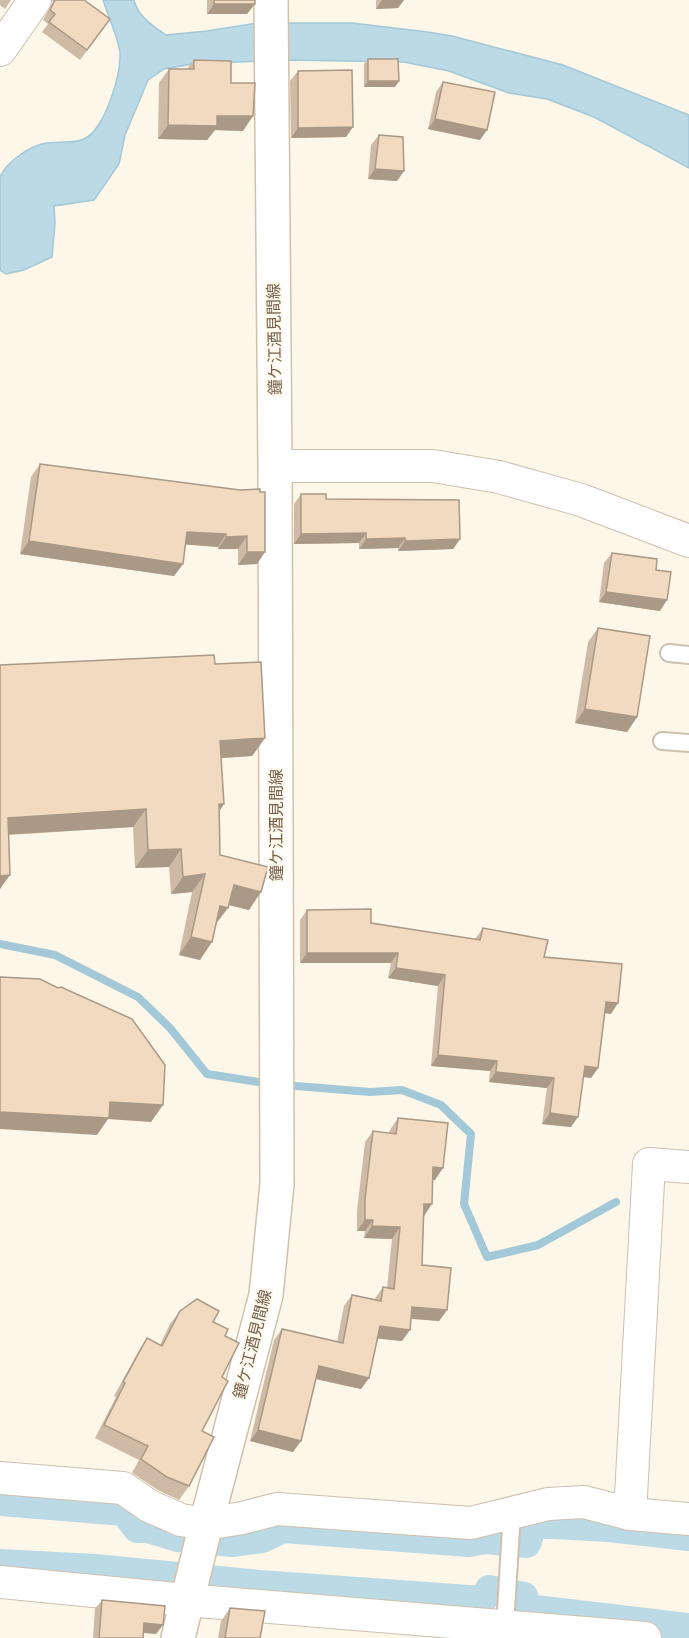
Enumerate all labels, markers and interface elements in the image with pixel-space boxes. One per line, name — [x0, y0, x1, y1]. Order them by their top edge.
street label: 鐘ケ江酒見間線 — [262, 283, 286, 395]
street label: 鐘ケ江酒見間線 — [265, 769, 287, 881]
street label: 鐘ケ江酒見間線 — [228, 1287, 276, 1401]

